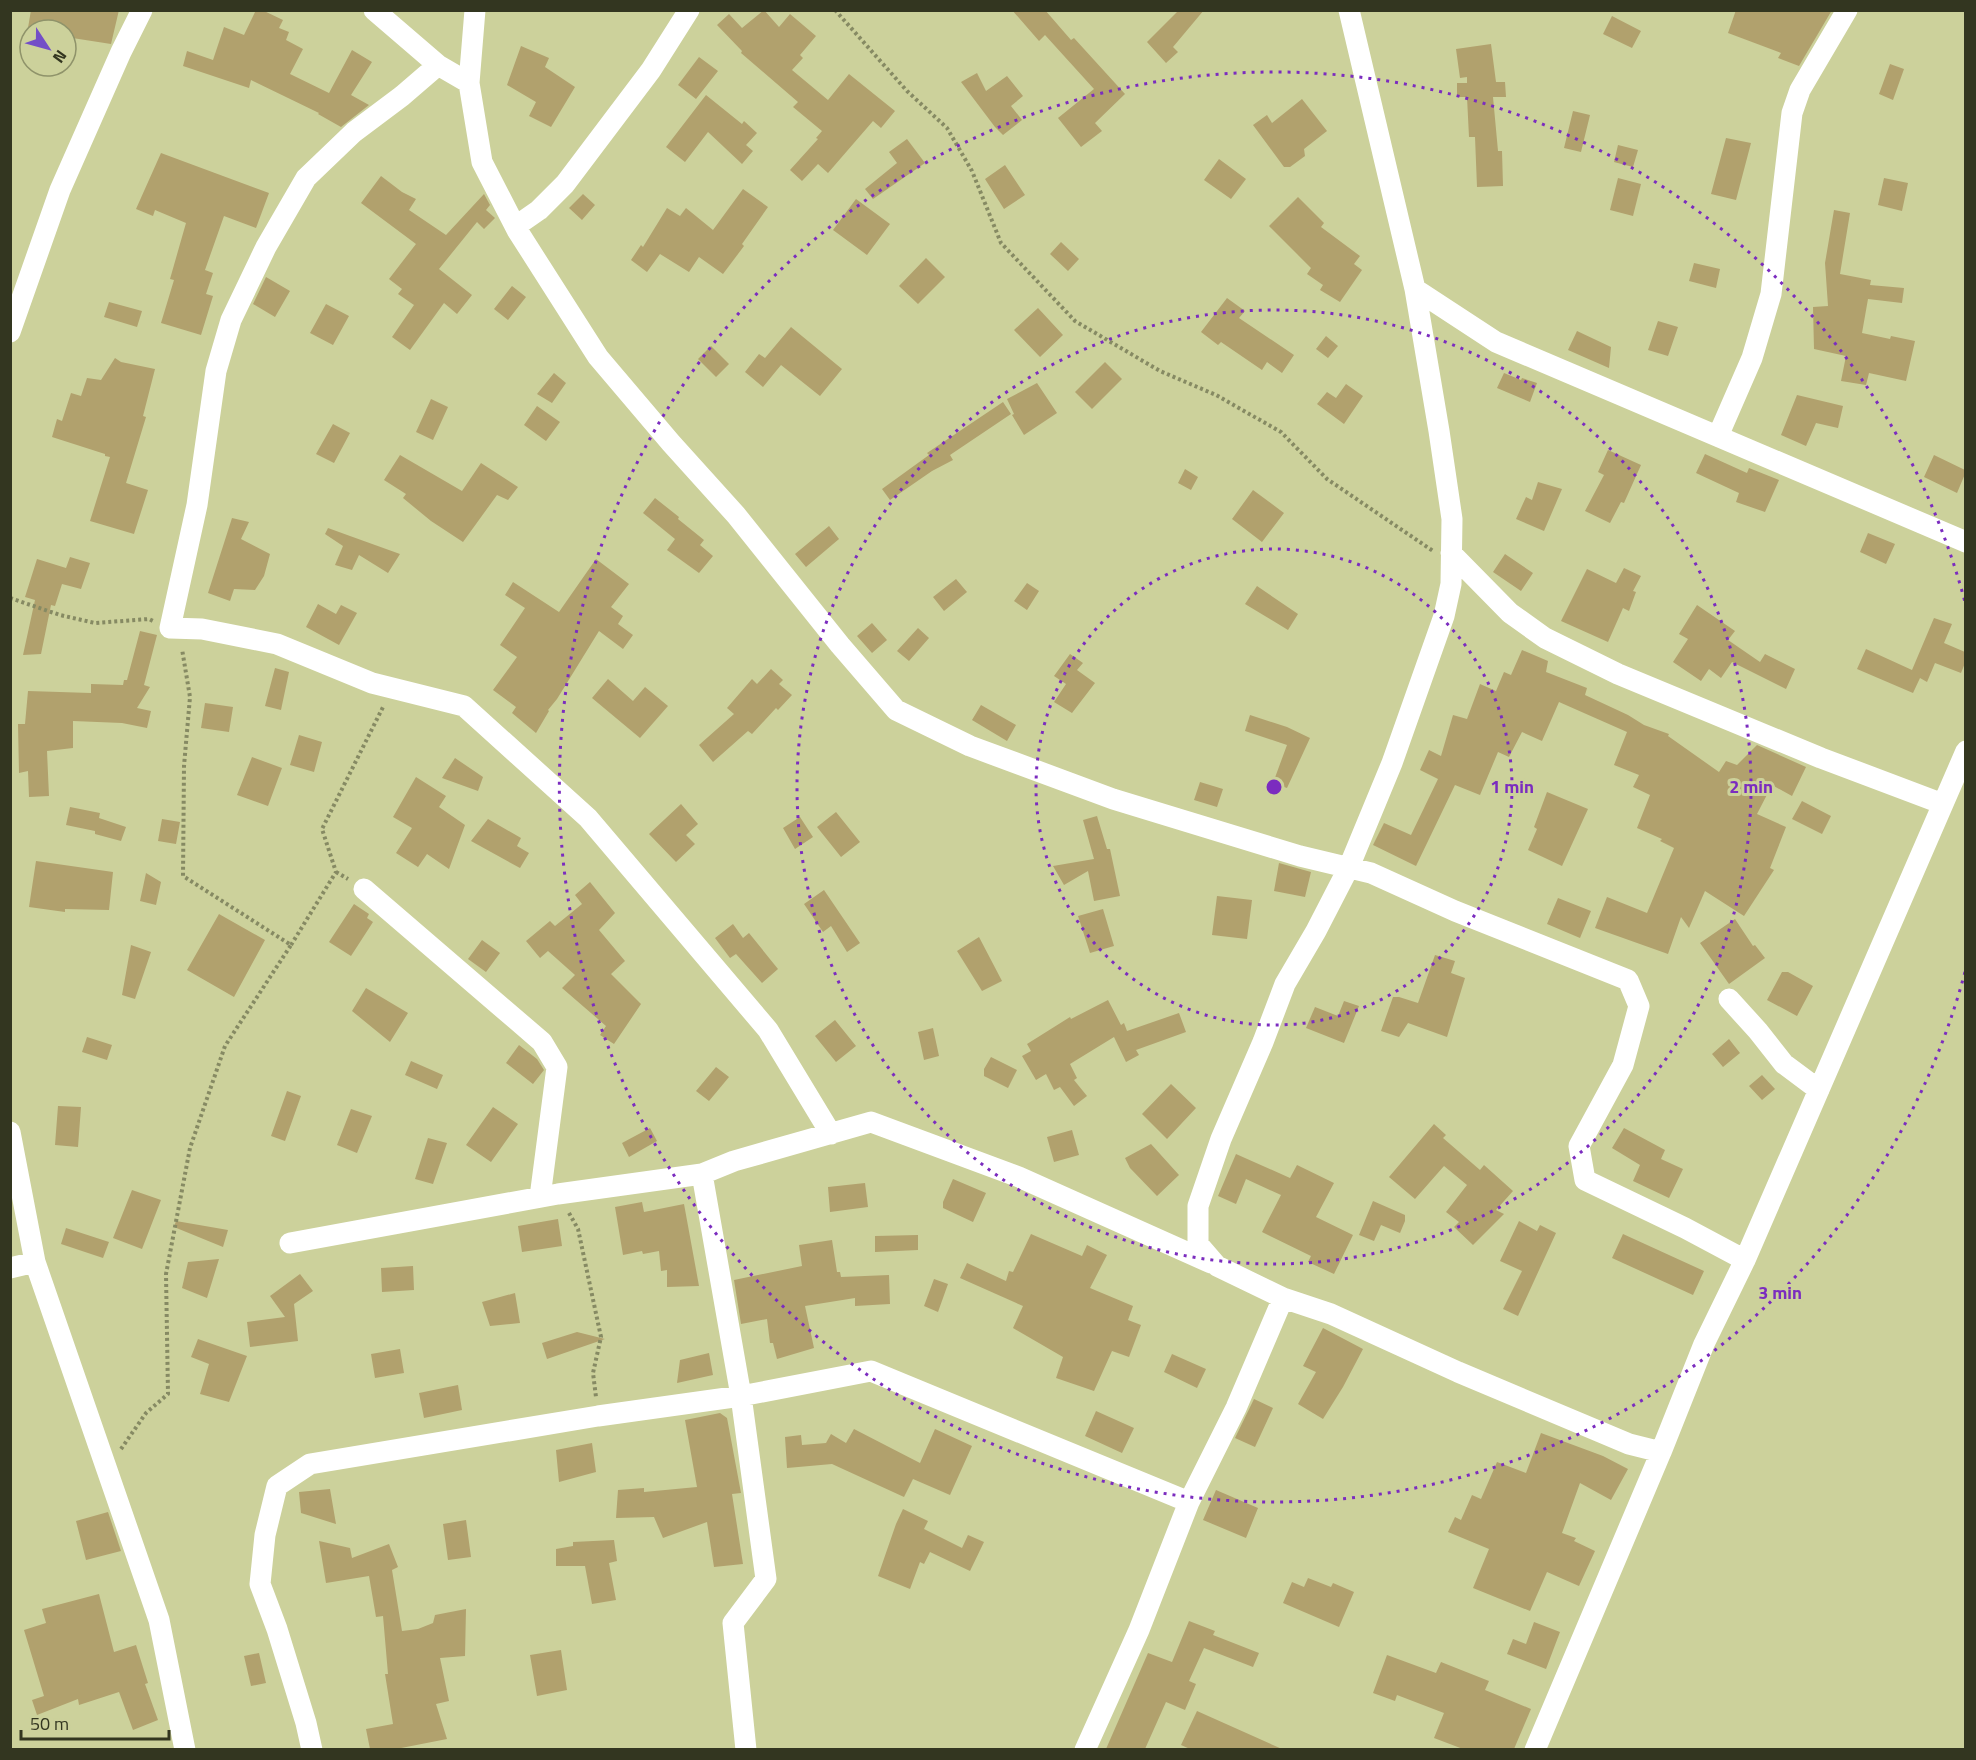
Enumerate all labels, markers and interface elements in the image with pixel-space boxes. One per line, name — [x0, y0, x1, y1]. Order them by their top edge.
north arrow — [18, 18, 78, 78]
text: N — [47, 45, 73, 68]
text: 1 min — [1490, 773, 1534, 800]
text: 2 min — [1729, 773, 1773, 800]
centre of rings — [1264, 777, 1284, 797]
text: 3 min — [1758, 1279, 1802, 1306]
scale bar — [21, 1703, 170, 1741]
text: 50 m — [30, 1710, 69, 1737]

